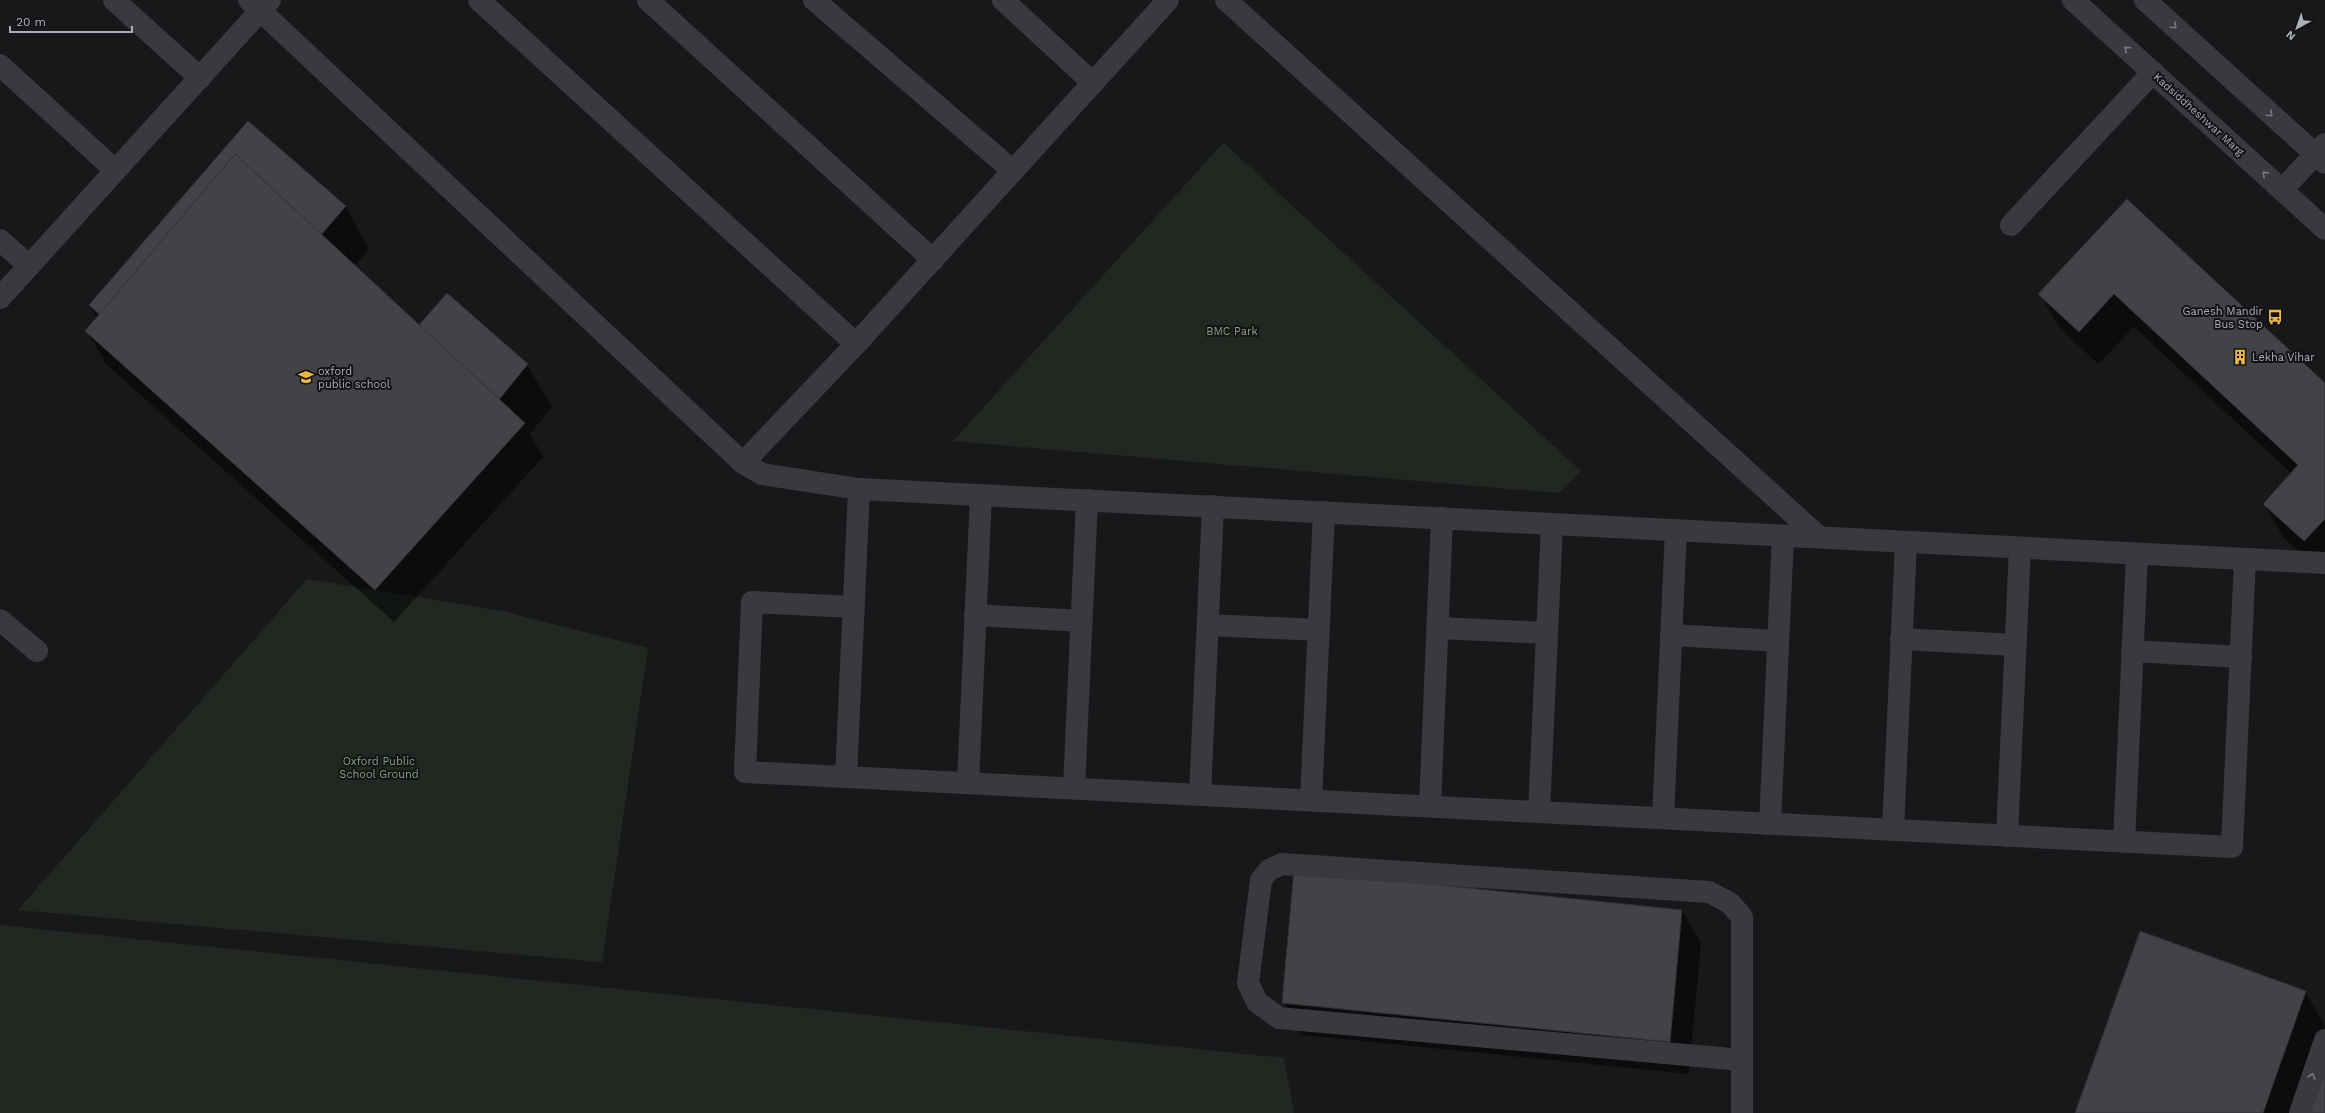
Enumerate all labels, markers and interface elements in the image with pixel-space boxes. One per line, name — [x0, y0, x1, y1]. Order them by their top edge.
scale bar — [10, 8, 132, 34]
north arrow — [2277, 8, 2317, 48]
text: 20 m — [16, 15, 46, 29]
one-way arrow — [2169, 21, 2177, 29]
text: N — [2284, 28, 2298, 43]
one-way arrow — [2125, 47, 2132, 54]
street label: Kadsiddheshwar Marg — [2151, 70, 2247, 159]
one-way arrow — [2266, 109, 2273, 116]
one-way arrow — [2262, 172, 2270, 179]
place label: Ganesh Mandir Bus Stop — [2183, 305, 2263, 331]
bus stop icon: Ganesh Mandir Bus Stop — [2266, 308, 2284, 326]
park label: BMC Park — [1206, 325, 1258, 338]
building icon: Lekha Vihar — [2231, 348, 2249, 366]
place label: Lekha Vihar — [2252, 351, 2315, 364]
place label: oxford public school — [318, 365, 391, 391]
school or university icon: oxford public school — [297, 368, 315, 386]
park label: Oxford Public School Ground — [339, 755, 419, 781]
one-way arrow — [2308, 1073, 2316, 1080]

